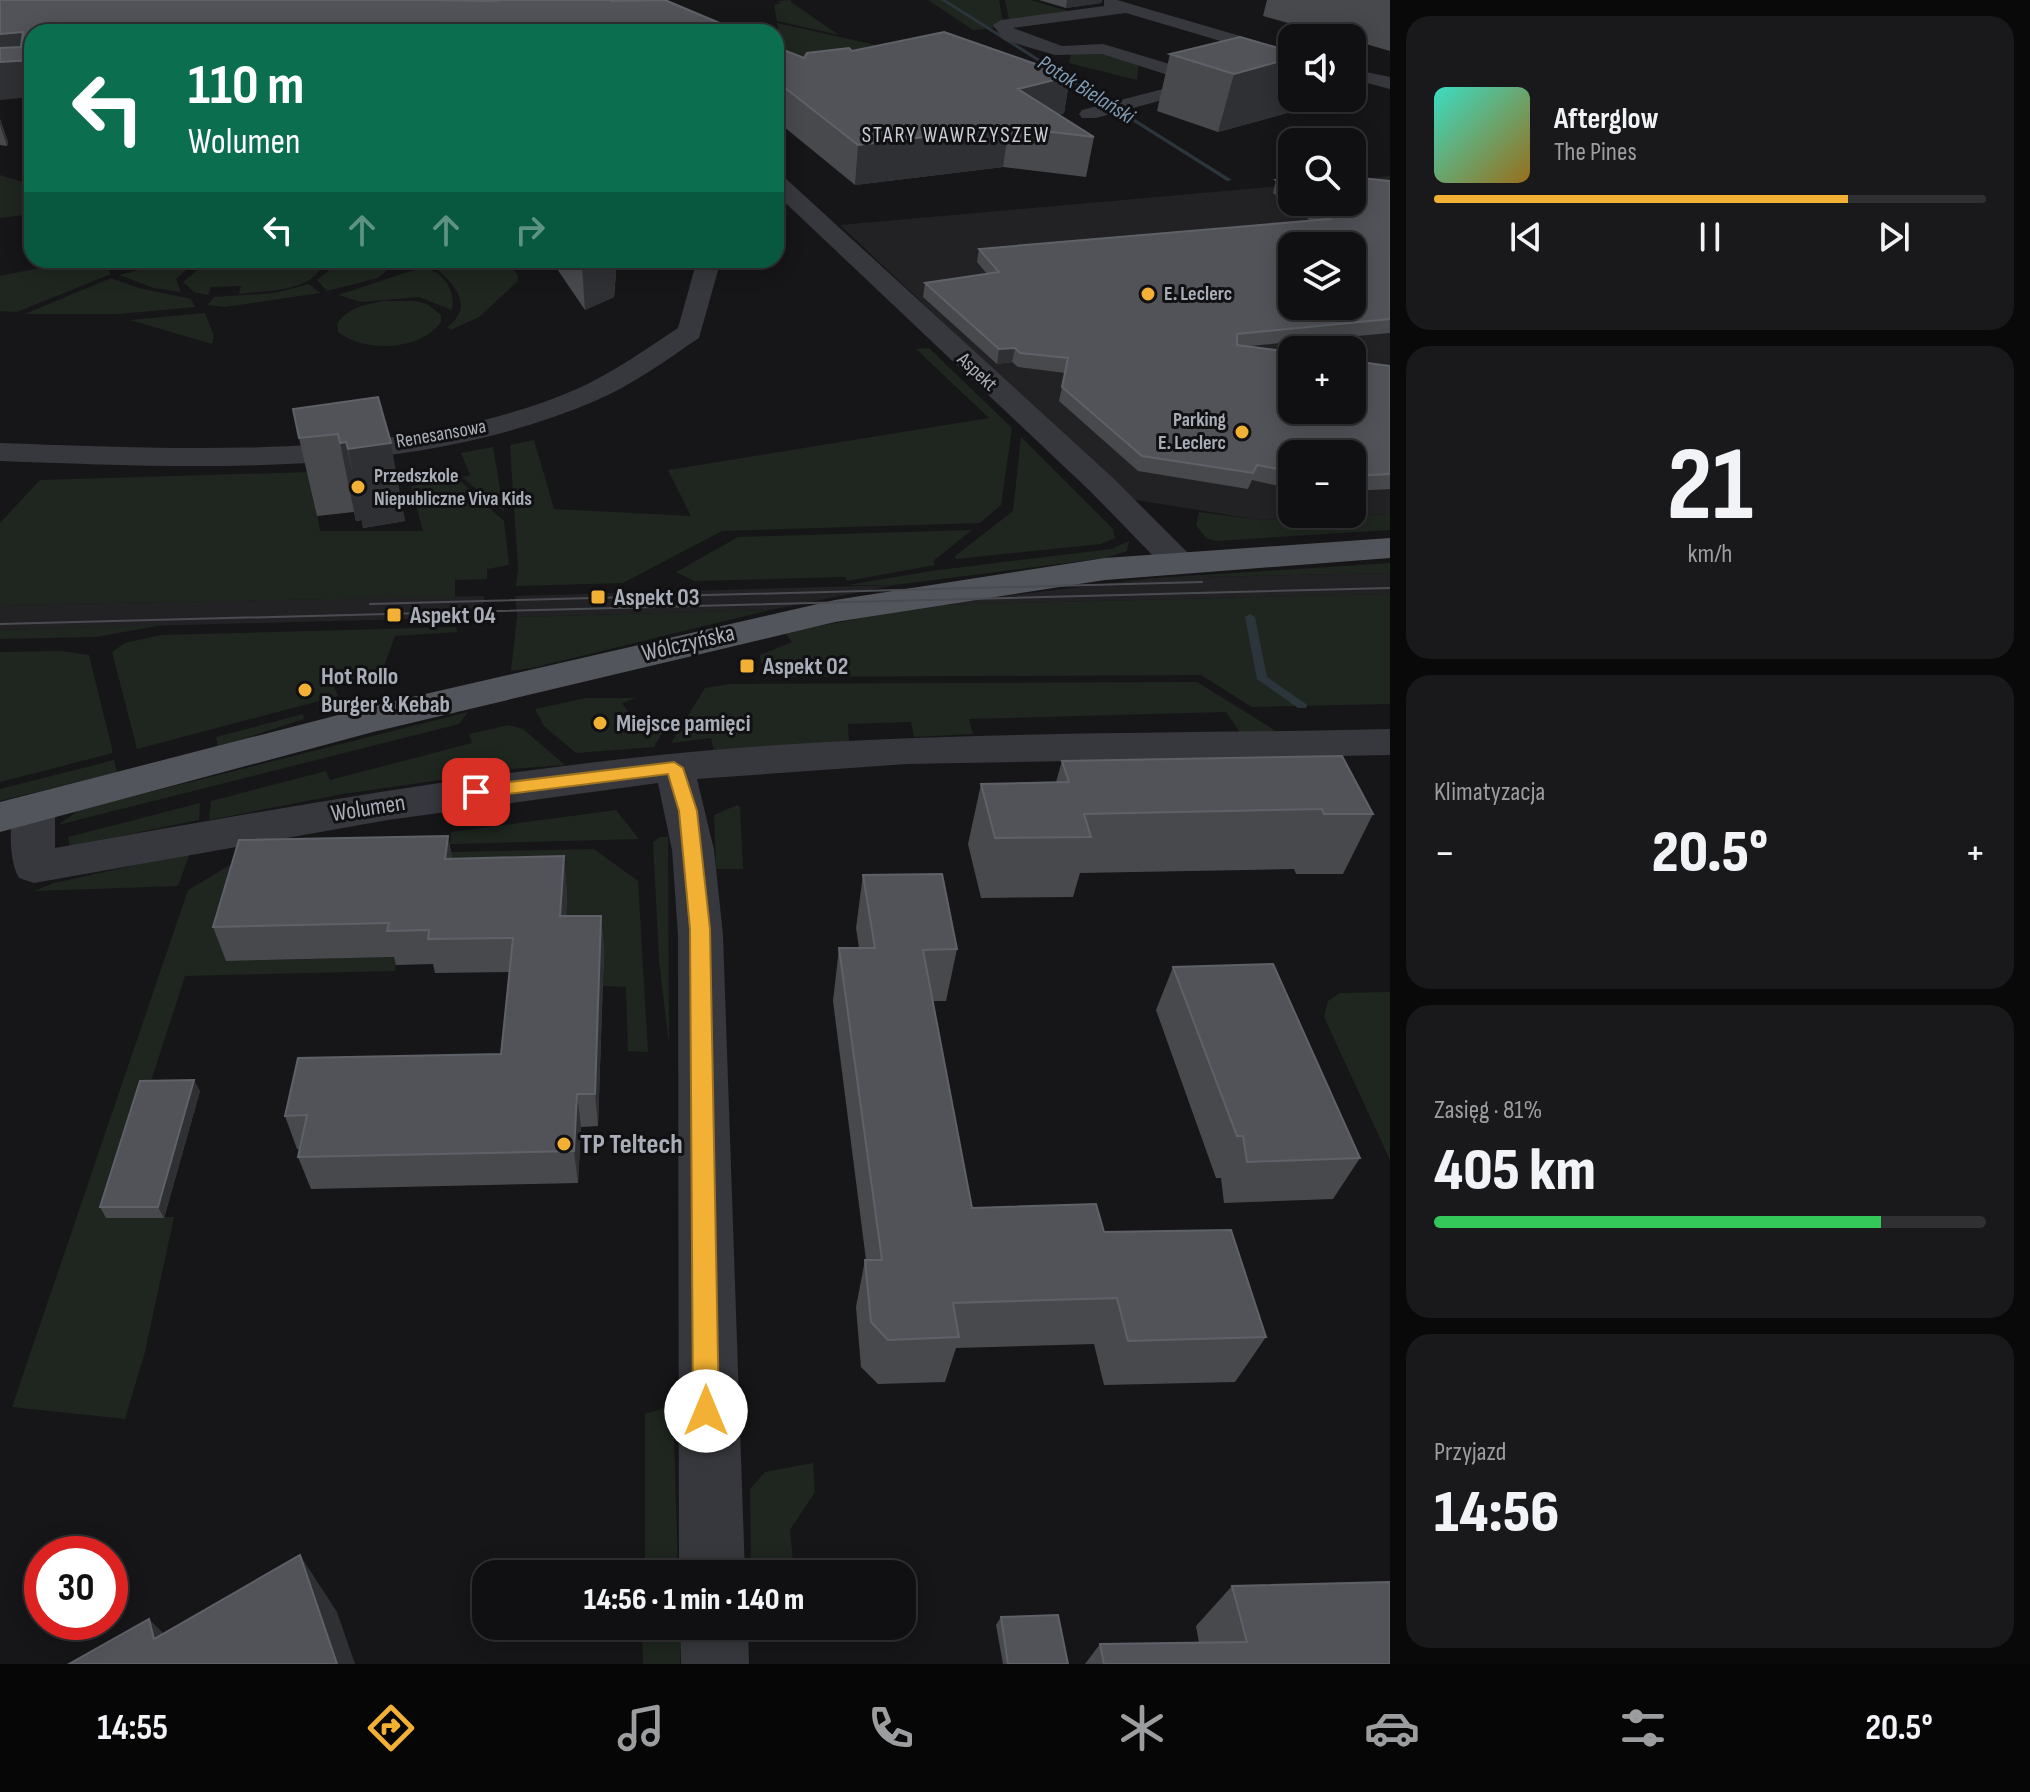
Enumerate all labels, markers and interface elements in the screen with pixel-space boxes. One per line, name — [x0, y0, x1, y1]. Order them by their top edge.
map controls — [1278, 24, 1366, 528]
button: sound — [1278, 24, 1366, 112]
water label: Potok Bielański — [1033, 50, 1140, 131]
text: 110 m — [188, 53, 304, 120]
icon: left — [56, 56, 160, 160]
text: Afterglow — [1554, 101, 1659, 137]
text: Wolumen — [188, 121, 301, 164]
district label: STARY WAWRZYSZEW — [862, 122, 1050, 149]
button: search — [1278, 128, 1366, 216]
text: The Pines — [1554, 137, 1637, 168]
icon: left — [256, 208, 300, 252]
icon: ahead — [340, 208, 384, 252]
icon: ahead — [424, 208, 468, 252]
icon: right — [508, 208, 552, 252]
icon: previous — [1504, 215, 1548, 259]
icon: pause — [1688, 215, 1732, 259]
icon: next — [1872, 215, 1916, 259]
button: layers — [1278, 232, 1366, 320]
place label: E. Leclerc — [1164, 282, 1232, 306]
marker: E. Leclerc — [1139, 285, 1157, 303]
button: + — [1278, 336, 1366, 424]
street label: Aspekt — [951, 347, 1002, 396]
place label: Parking E. Leclerc — [1158, 408, 1227, 455]
street label: Renesansowa — [394, 414, 488, 454]
marker: Parking E. Leclerc — [1233, 423, 1251, 441]
text: 21 — [1667, 424, 1753, 549]
button: − — [1278, 440, 1366, 528]
place label: Przedszkole Niepubliczne Viva Kids — [374, 464, 532, 511]
marker: Przedszkole Niepubliczne Viva Kids — [349, 478, 367, 496]
text: km/h — [1688, 539, 1732, 570]
place label: Aspekt 03 — [613, 583, 699, 612]
marker: Aspekt 03 — [589, 588, 607, 606]
place label: Aspekt 04 — [409, 601, 496, 630]
marker: Aspekt 04 — [385, 606, 403, 624]
street label: Wólczyńska — [639, 618, 737, 668]
place label: Aspekt 02 — [762, 652, 848, 681]
marker: Aspekt 02 — [738, 657, 756, 675]
place label: Hot Rollo Burger & Kebab — [321, 662, 450, 719]
marker: Hot Rollo Burger & Kebab — [296, 681, 314, 699]
place label: Miejsce pamięci — [616, 709, 751, 738]
marker: Miejsce pamięci — [591, 714, 609, 732]
pin — [442, 758, 510, 826]
icon: arrive — [454, 770, 498, 814]
text: Klimatyzacja — [1434, 777, 1545, 808]
street label: Wolumen — [329, 788, 407, 828]
text: 20.5° — [1652, 817, 1768, 889]
text: − — [1434, 827, 1456, 880]
text: + — [1964, 827, 1986, 880]
text: Zasięg · 81% — [1434, 1095, 1542, 1126]
place label: TP Teltech — [580, 1128, 683, 1161]
marker: TP Teltech — [555, 1135, 573, 1153]
text: 405 km — [1434, 1135, 1596, 1207]
position arrow — [664, 1369, 748, 1453]
text: Przyjazd — [1434, 1437, 1506, 1468]
text: 14:56 — [1434, 1477, 1559, 1549]
speed limit sign: 30 — [24, 1536, 128, 1640]
text: 14:56 · 1 min · 140 m — [584, 1582, 804, 1618]
icon: directions — [363, 1700, 419, 1756]
icon: music — [613, 1700, 669, 1756]
icon: phone — [863, 1700, 919, 1756]
icon: climate — [1114, 1700, 1170, 1756]
icon: car — [1364, 1700, 1420, 1756]
icon: filters — [1615, 1700, 1671, 1756]
text: 14:55 — [97, 1707, 168, 1750]
text: 20.5° — [1865, 1707, 1933, 1750]

